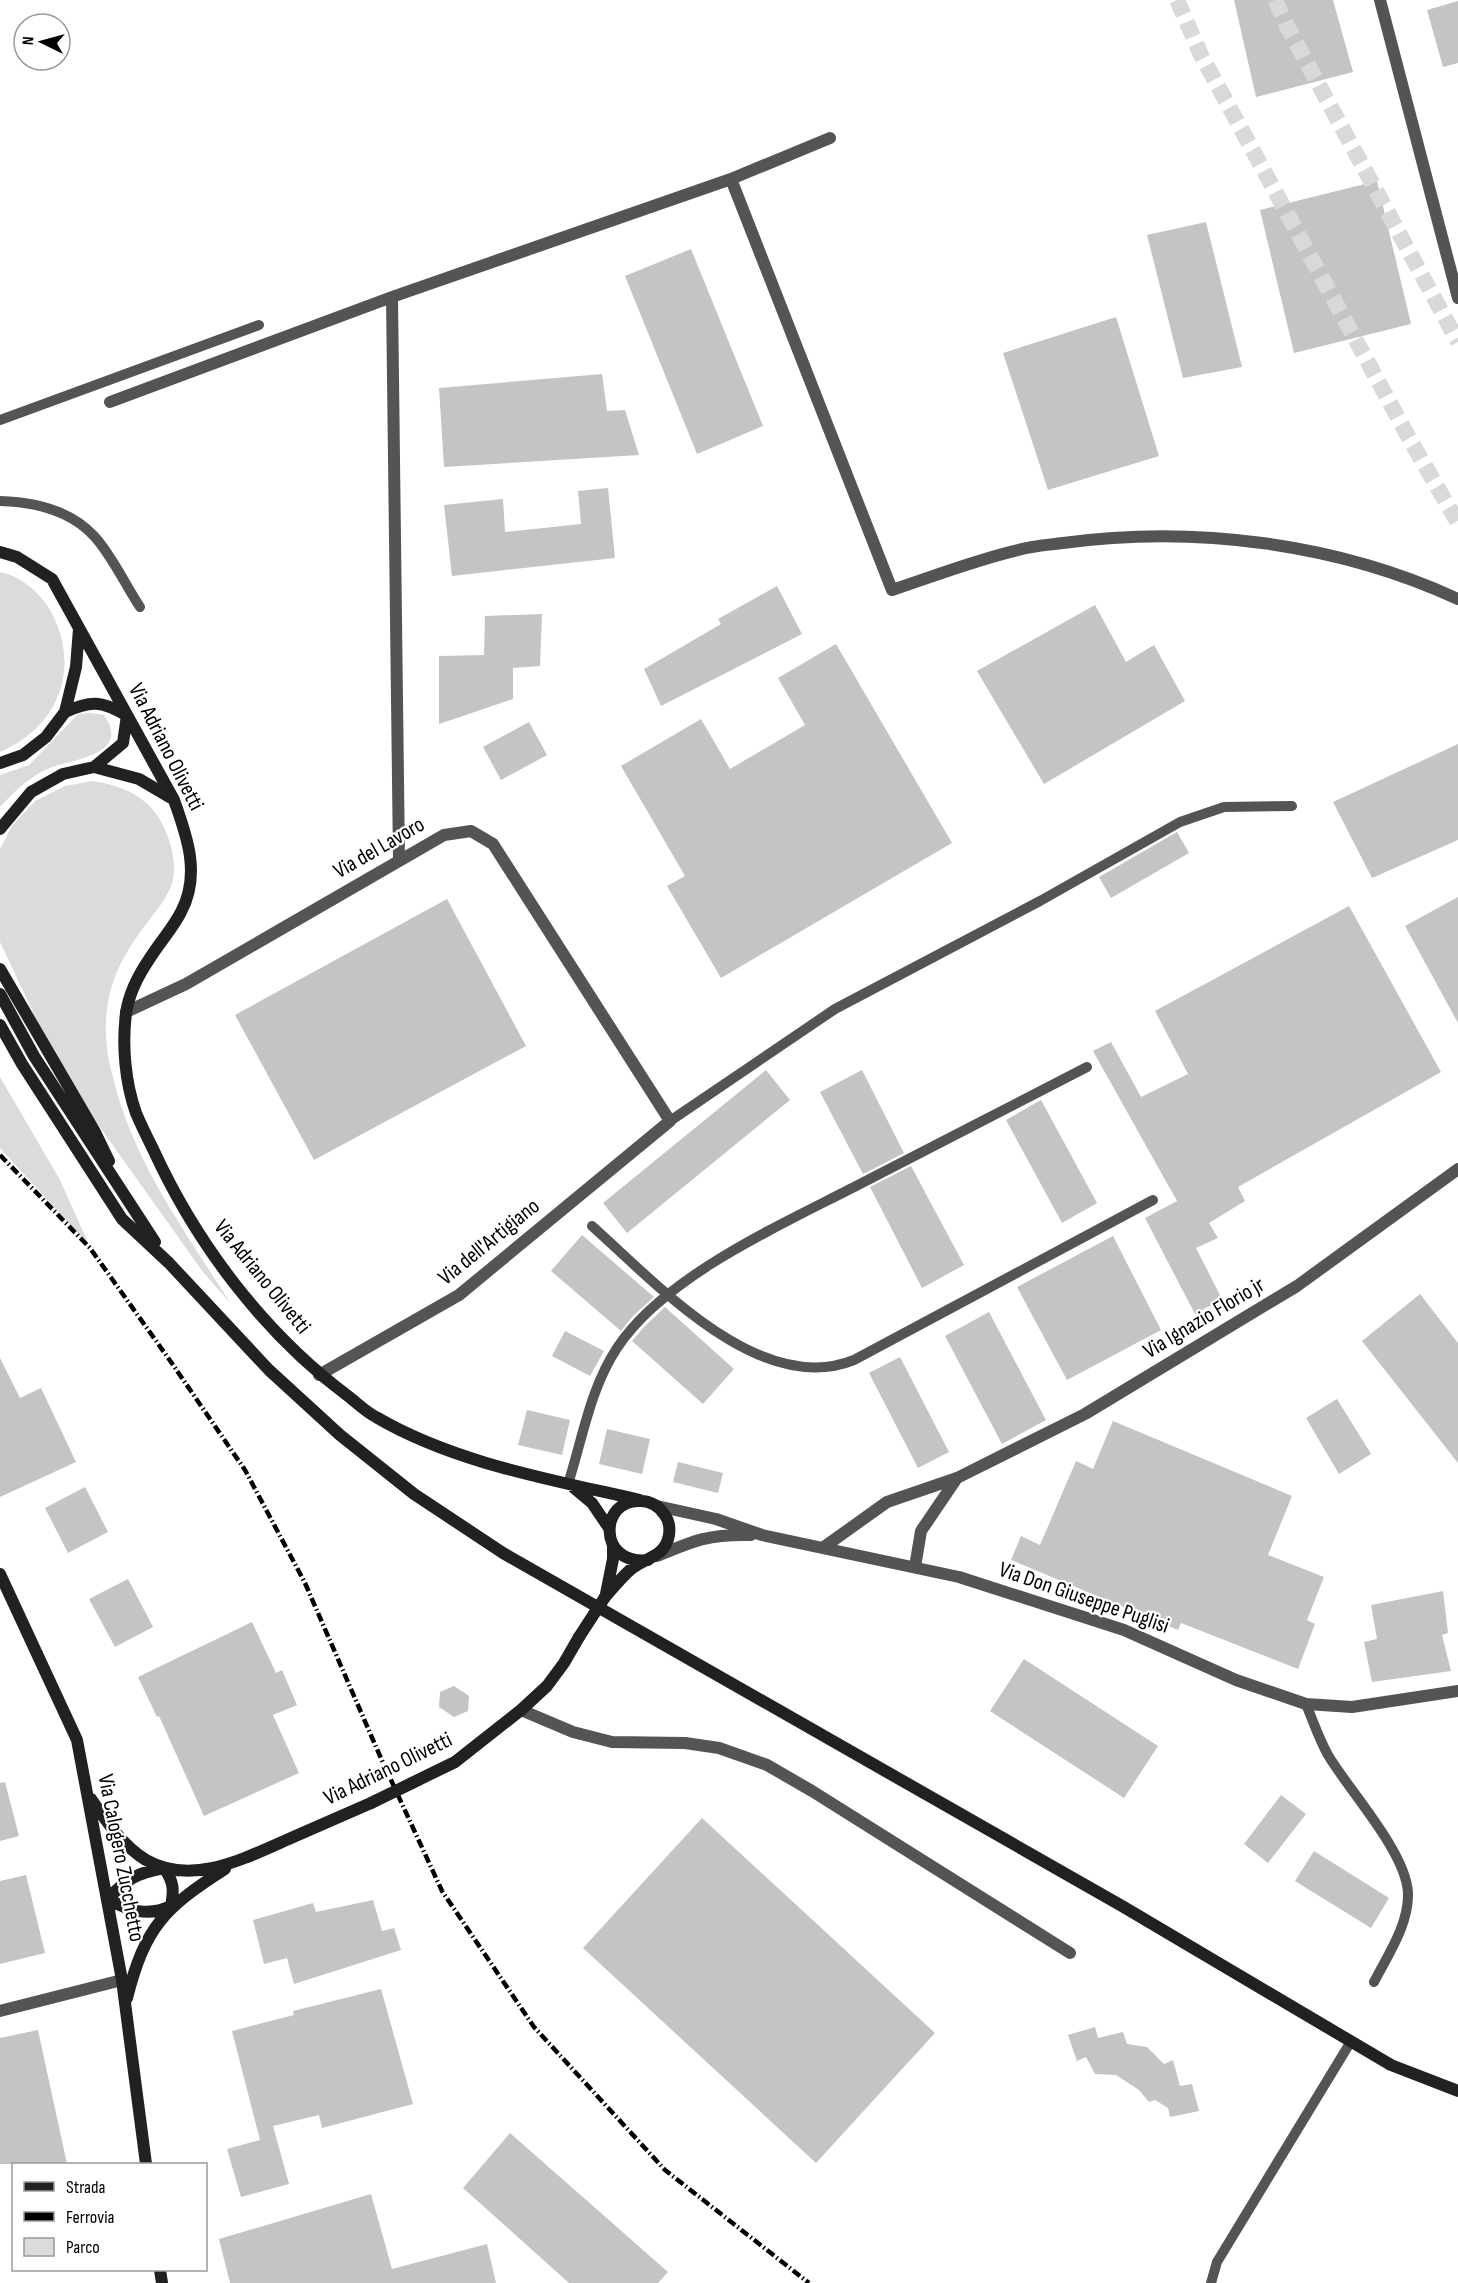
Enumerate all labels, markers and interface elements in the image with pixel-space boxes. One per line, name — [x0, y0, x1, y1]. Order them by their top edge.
north arrow — [12, 12, 72, 72]
text: N — [19, 36, 38, 46]
street label: Via Adriano Olivetti — [122, 679, 210, 815]
street label: Via del Lavoro — [329, 811, 429, 885]
street label: Via dell'Artigiano — [433, 1193, 545, 1291]
street label: Via Adriano Olivetti — [208, 1214, 316, 1340]
street label: Via Ignazio Florio jr — [1139, 1271, 1269, 1365]
street label: Via Don Giuseppe Puglisi — [995, 1556, 1173, 1640]
street label: Via Adriano Olivetti — [319, 1726, 457, 1812]
street label: Via Calogero Zucchetto — [92, 1772, 150, 1944]
legend — [12, 2163, 207, 2271]
text: Strada — [66, 2177, 106, 2198]
text: Ferrovia — [66, 2207, 114, 2228]
text: Parco — [66, 2237, 100, 2258]

